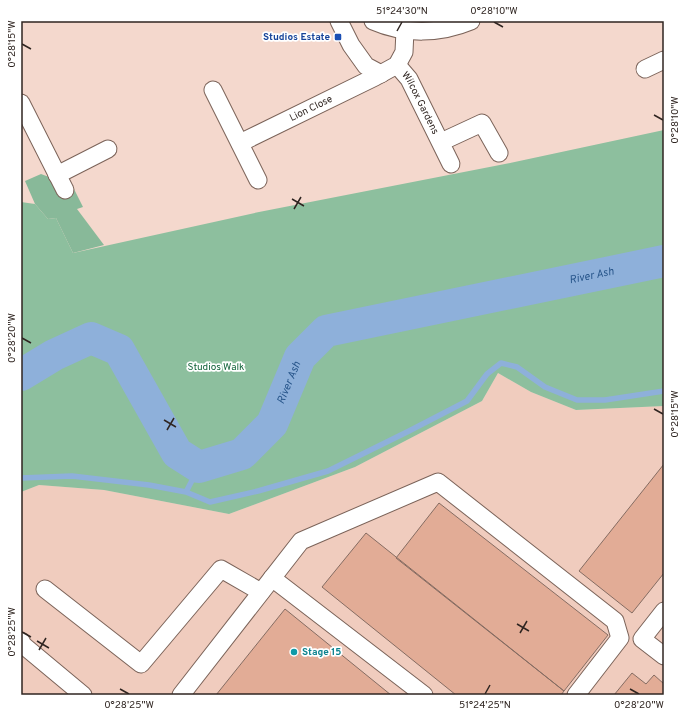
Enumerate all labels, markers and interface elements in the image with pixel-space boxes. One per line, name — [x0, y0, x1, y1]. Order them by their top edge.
text: 51°24'30"N — [376, 5, 428, 18]
text: 0°28'10"W — [470, 5, 518, 18]
text: 0°28'15"W — [6, 20, 19, 68]
place label: Studios Estate — [263, 31, 330, 44]
marker: Studios Estate — [333, 32, 343, 42]
street label: Wilcox Gardens — [399, 69, 442, 137]
street label: Lion Close — [287, 92, 335, 124]
text: 0°28'10"W — [669, 96, 682, 144]
water label: River Ash — [568, 265, 615, 287]
text: 0°28'20"W — [6, 313, 19, 363]
water label: River Ash — [274, 359, 304, 406]
park label: Studios Walk — [188, 361, 244, 374]
text: 0°28'15"W — [669, 390, 682, 438]
text: 0°28'25"W — [6, 607, 19, 657]
place label: Stage 15 — [302, 646, 341, 659]
marker: Stage 15 — [289, 647, 299, 657]
text: 0°28'25"W — [104, 699, 154, 712]
text: 51°24'25"N — [459, 699, 511, 712]
text: 0°28'20"W — [614, 699, 664, 712]

